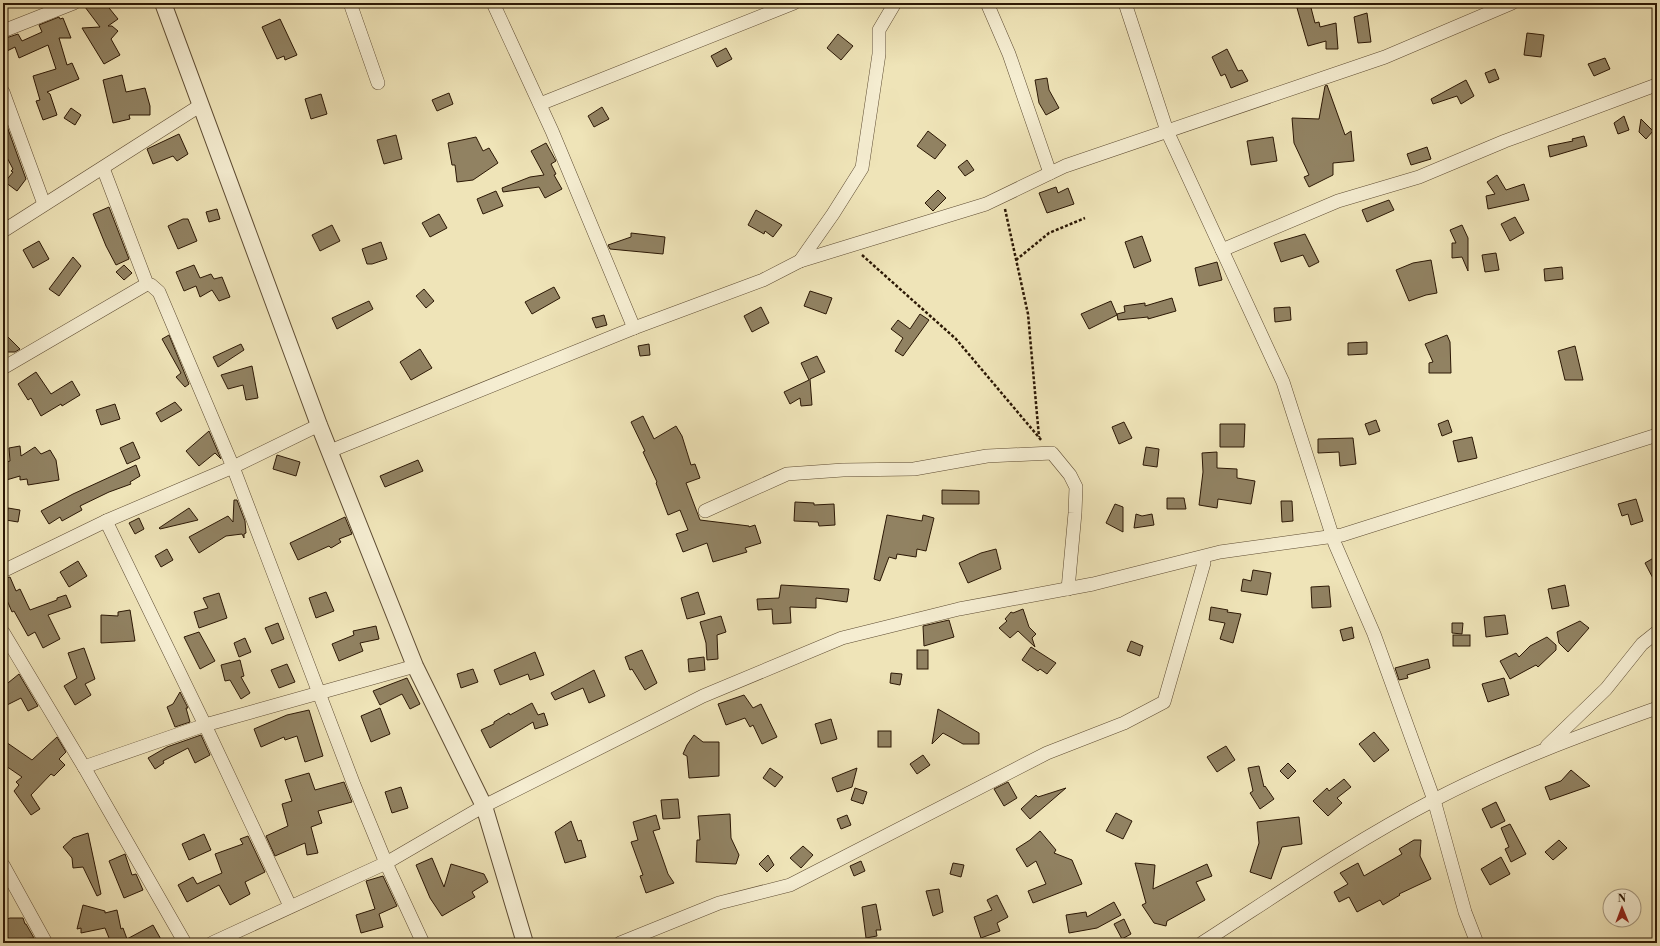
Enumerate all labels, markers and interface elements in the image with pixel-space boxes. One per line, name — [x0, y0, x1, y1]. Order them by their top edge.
north arrow — [1602, 888, 1642, 928]
text: N — [1617, 892, 1627, 906]

